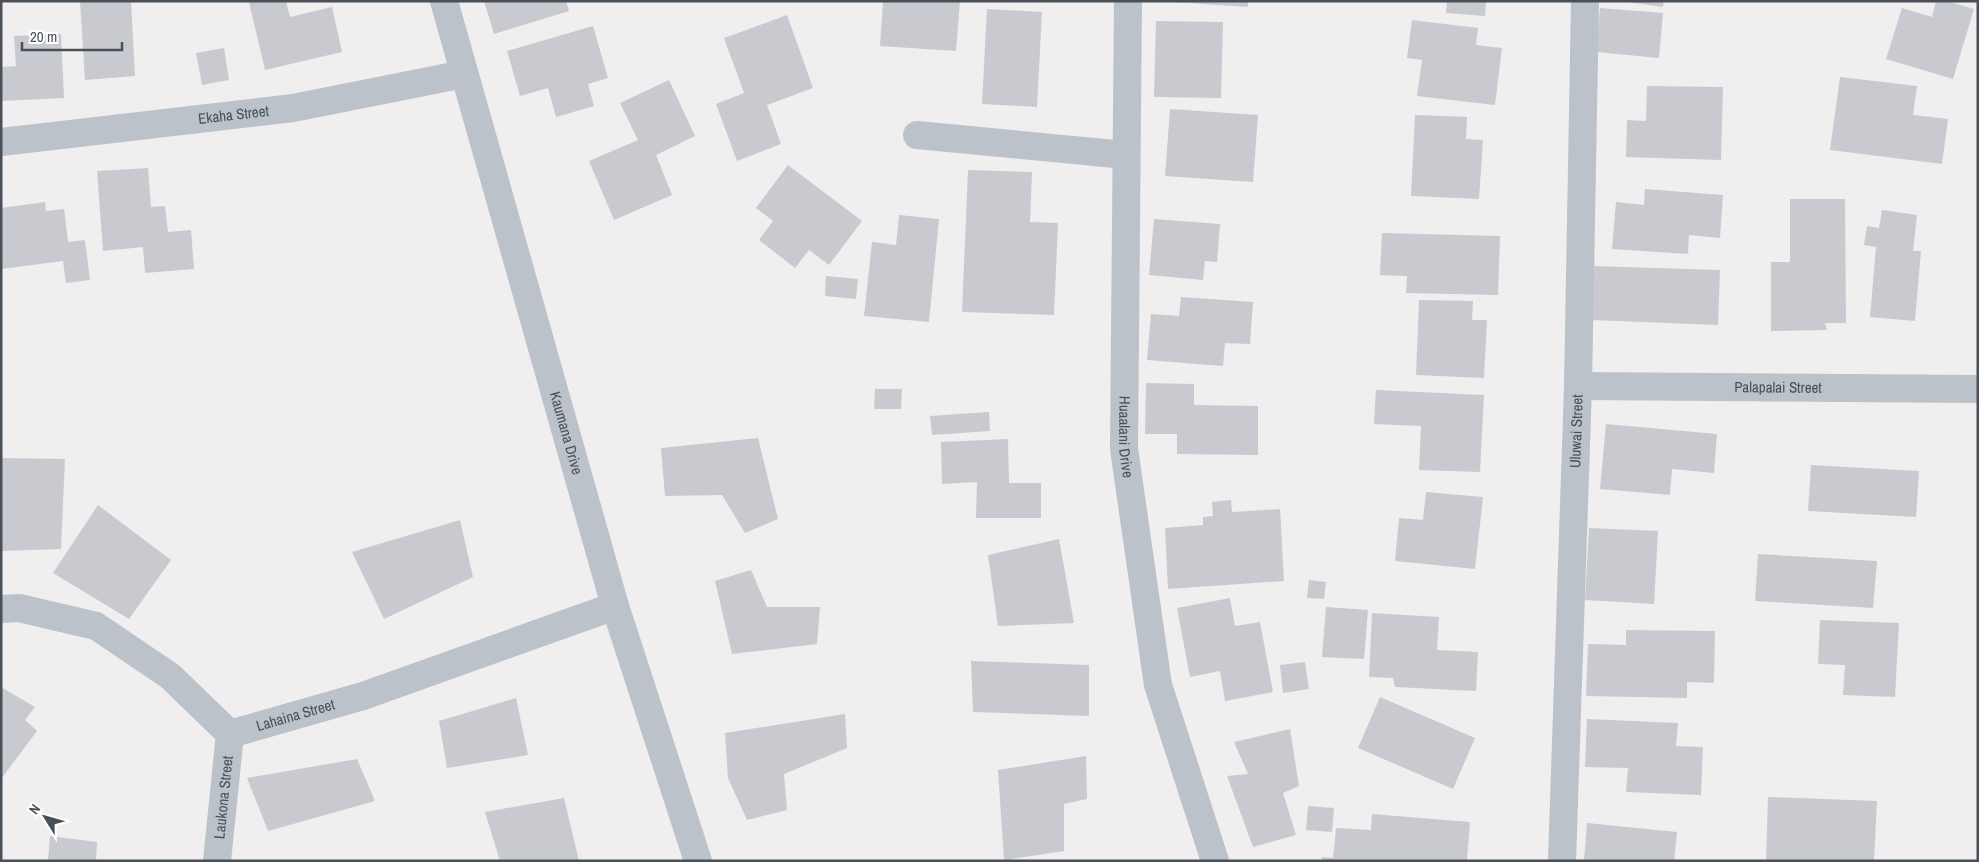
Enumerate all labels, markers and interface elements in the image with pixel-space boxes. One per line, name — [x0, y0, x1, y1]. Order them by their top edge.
scale bar — [22, 20, 122, 52]
text: 20 m — [30, 26, 57, 47]
street label: Ekaha Street — [197, 100, 271, 129]
street label: Palapalai Street — [1734, 376, 1822, 398]
street label: Kaumana Drive — [545, 389, 588, 477]
street label: Uluwai Street — [1564, 393, 1588, 469]
street label: Huaalani Drive — [1114, 396, 1139, 479]
street label: Lahaina Street — [254, 693, 338, 736]
street label: Laukona Street — [208, 754, 238, 840]
north arrow — [20, 792, 70, 842]
text: N — [25, 800, 44, 818]

